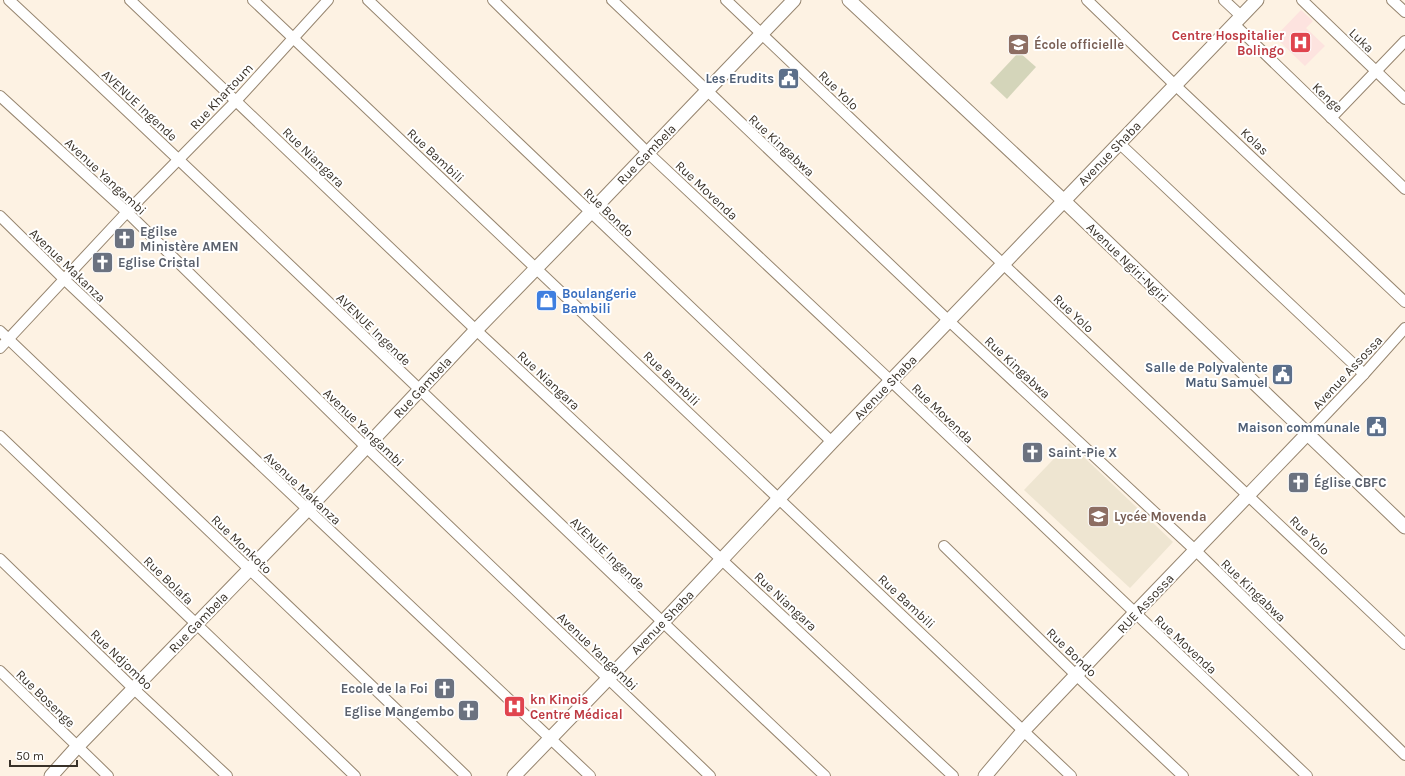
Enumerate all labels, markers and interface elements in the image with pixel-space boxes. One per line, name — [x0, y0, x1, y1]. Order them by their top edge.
street label: Luka — [1346, 25, 1377, 56]
place label: Centre Hospitalier Bolingo — [1172, 28, 1285, 58]
hospital icon: Centre Hospitalier Bolingo — [1287, 29, 1313, 55]
school or university icon: École officielle — [1005, 31, 1031, 57]
place label: École officielle — [1034, 35, 1124, 52]
street label: Rue Khartoum — [187, 60, 256, 133]
public building icon: Les Erudits — [776, 65, 802, 91]
street label: AVENUE Ingende — [99, 67, 181, 144]
street label: Rue Yolo — [816, 68, 862, 113]
place label: Les Erudits — [705, 71, 774, 86]
street label: Kenge — [1309, 79, 1346, 116]
street label: Rue Kingabwa — [746, 111, 817, 179]
street label: Avenue Shaba — [1075, 118, 1144, 189]
street label: Rue Gambela — [614, 121, 679, 188]
street label: Rue Niangara — [280, 124, 348, 190]
street label: Rue Bambili — [404, 125, 467, 185]
street label: Kolas — [1238, 125, 1272, 158]
street label: Avenue Yangambi — [62, 135, 149, 218]
street label: Rue Movenda — [672, 158, 741, 223]
street label: Rue Bondo — [581, 185, 637, 240]
street label: Avenue Ngiri-Ngiri — [1084, 220, 1172, 305]
place label: Egilse Ministère AMEN — [140, 224, 239, 254]
street label: Avenue Makanza — [27, 225, 109, 305]
church icon: Egilse Ministère AMEN — [111, 225, 137, 251]
church icon: Eglise Cristal — [89, 249, 115, 275]
place label: Eglise Cristal — [118, 255, 200, 270]
place label: Boulangerie Bambili — [562, 286, 636, 316]
shop icon: Boulangerie Bambili — [533, 287, 559, 313]
street label: AVENUE Ingende — [333, 290, 414, 369]
street label: Rue Yolo — [1050, 291, 1097, 336]
street label: Rue Kingabwa — [982, 333, 1053, 401]
street label: Avenue Assossa — [1310, 333, 1385, 412]
street label: Rue Niangara — [514, 348, 583, 413]
street label: Rue Bambili — [641, 348, 703, 409]
street label: Avenue Shaba — [851, 352, 920, 423]
street label: Rue Gambela — [390, 354, 455, 421]
place label: Salle de Polyvalente Matu Samuel — [1145, 360, 1268, 390]
public building icon: Salle de Polyvalente Matu Samuel — [1270, 361, 1296, 387]
street label: Rue Movenda — [909, 380, 977, 446]
street label: Avenue Yangambi — [321, 385, 407, 469]
public building icon: Maison communale — [1363, 414, 1389, 440]
place label: Maison communale — [1238, 420, 1360, 435]
church icon: Saint-Pie X — [1019, 439, 1045, 465]
place label: Saint-Pie X — [1048, 445, 1117, 460]
street label: Avenue Makanza — [261, 449, 344, 528]
church icon: Église CBFC — [1285, 469, 1311, 495]
place label: Église CBFC — [1314, 473, 1386, 490]
school or university icon: Lycée Movenda — [1086, 503, 1112, 529]
place label: Lycée Movenda — [1114, 509, 1207, 524]
street label: Rue Monkoto — [208, 512, 275, 577]
street label: Rue Yolo — [1287, 513, 1333, 558]
street label: AVENUE Ingende — [567, 514, 648, 593]
street label: Rue Bolafa — [141, 553, 197, 608]
street label: Rue Kingabwa — [1218, 556, 1289, 625]
street label: Rue Niangara — [751, 569, 820, 634]
street label: RUE Assossa — [1114, 570, 1177, 636]
street label: Rue Bambili — [875, 571, 938, 631]
street label: Avenue Shaba — [628, 587, 697, 658]
street label: Rue Gambela — [166, 589, 231, 656]
street label: Avenue Yangambi — [555, 609, 641, 693]
street label: Rue Movenda — [1151, 612, 1220, 677]
street label: Rue Bondo — [1044, 625, 1100, 680]
street label: Rue Ndjombo — [88, 626, 156, 693]
street label: Rue Bosenge — [13, 667, 78, 730]
church icon: Ecole de la Foi — [431, 675, 457, 701]
place label: Ecole de la Foi — [341, 681, 428, 696]
place label: kn Kinois Centre Médical — [530, 692, 623, 722]
hospital icon: kn Kinois Centre Médical — [501, 693, 527, 719]
church icon: Eglise Mangembo — [456, 698, 482, 724]
place label: Eglise Mangembo — [344, 704, 454, 719]
scale bar — [10, 742, 77, 768]
text: 50 m — [16, 749, 44, 763]

